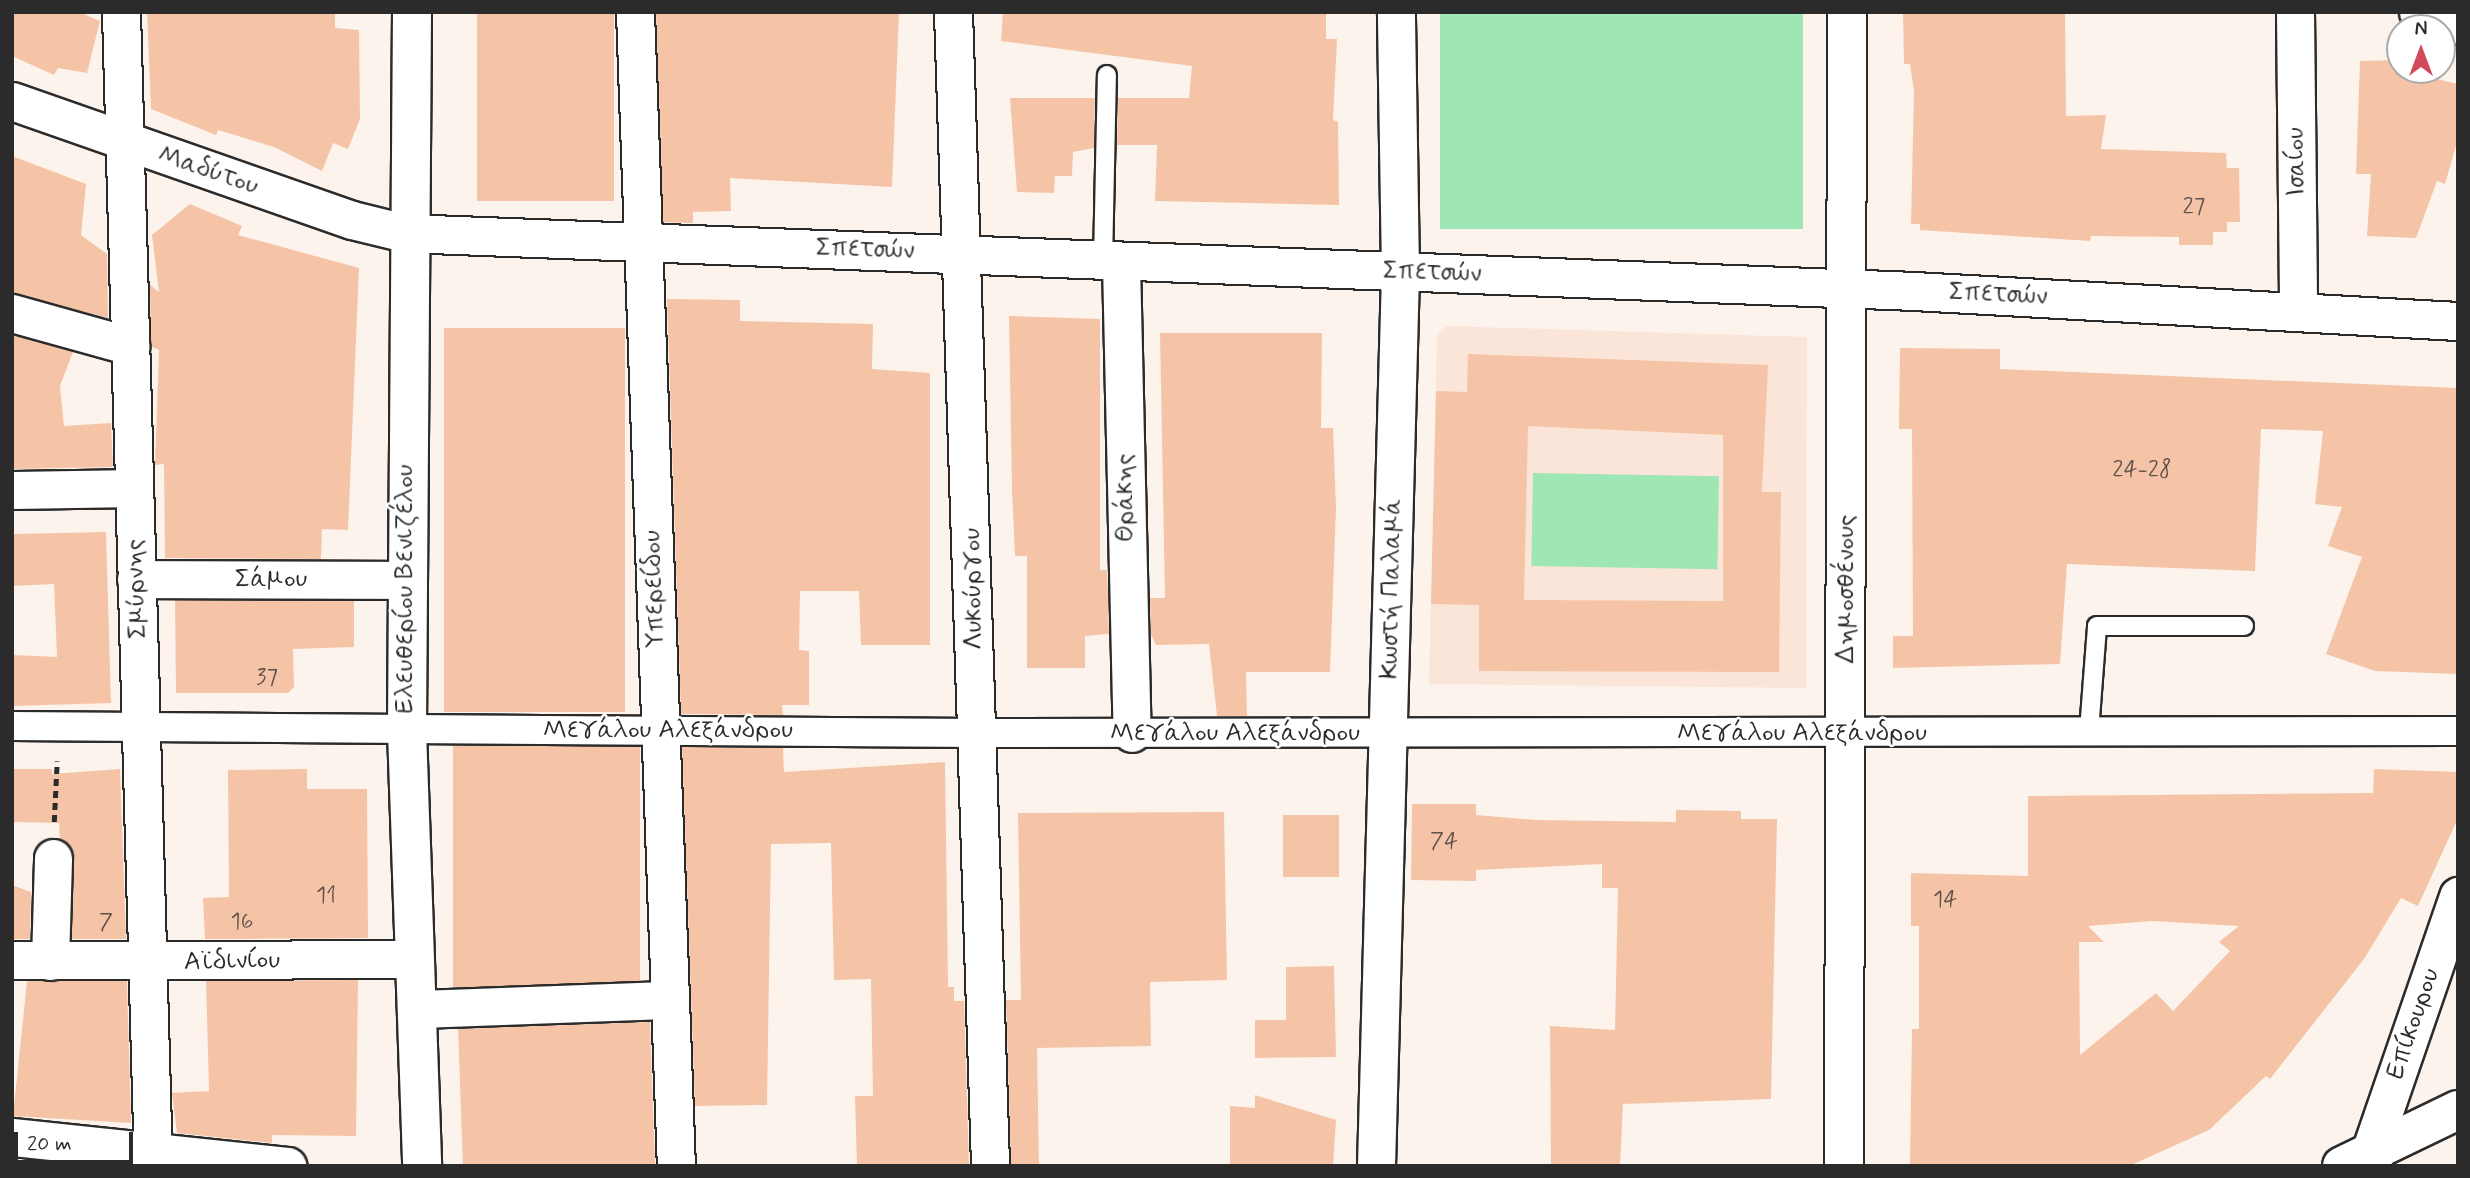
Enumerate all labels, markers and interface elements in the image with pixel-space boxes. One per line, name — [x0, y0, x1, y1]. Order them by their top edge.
north arrow — [2386, 14, 2456, 84]
text: N — [2415, 17, 2427, 42]
street label: Ισαίου — [2281, 127, 2313, 197]
street label: Μαδύτου — [154, 139, 262, 203]
house number: 27 — [2183, 193, 2205, 221]
street label: Σπετσών — [815, 233, 915, 267]
street label: Σπετσών — [1382, 256, 1482, 290]
street label: Σπετσών — [1948, 277, 2048, 313]
street label: Θράκης — [1110, 453, 1142, 543]
house number: 24-28 — [2112, 456, 2172, 484]
street label: Ελευθερίου Βενιζέλου — [390, 464, 422, 714]
street label: Κωστή Παλαμά — [1375, 499, 1409, 679]
street label: Δημοσθένους — [1831, 515, 1863, 663]
street label: Λυκούργου — [957, 528, 991, 650]
street label: Υπερείδου — [637, 530, 673, 648]
street label: Σμύρνης — [120, 538, 154, 640]
street label: Σάμου — [235, 564, 307, 596]
house number: 37 — [256, 664, 278, 692]
street label: Μεγάλου Αλεξάνδρου — [543, 715, 793, 747]
street label: Μεγάλου Αλεξάνδρου — [1110, 718, 1360, 750]
street label: Μεγάλου Αλεξάνδρου — [1677, 718, 1927, 750]
house number: 74 — [1430, 828, 1458, 856]
house number: 11 — [316, 882, 336, 910]
house number: 14 — [1933, 886, 1957, 914]
house number: 16 — [231, 908, 253, 936]
house number: 7 — [99, 909, 113, 937]
street label: Αϊδινίου — [184, 946, 280, 978]
street label: Επίκουρου — [2381, 964, 2447, 1084]
scale bar — [18, 1118, 136, 1162]
text: 20 m — [27, 1130, 72, 1158]

